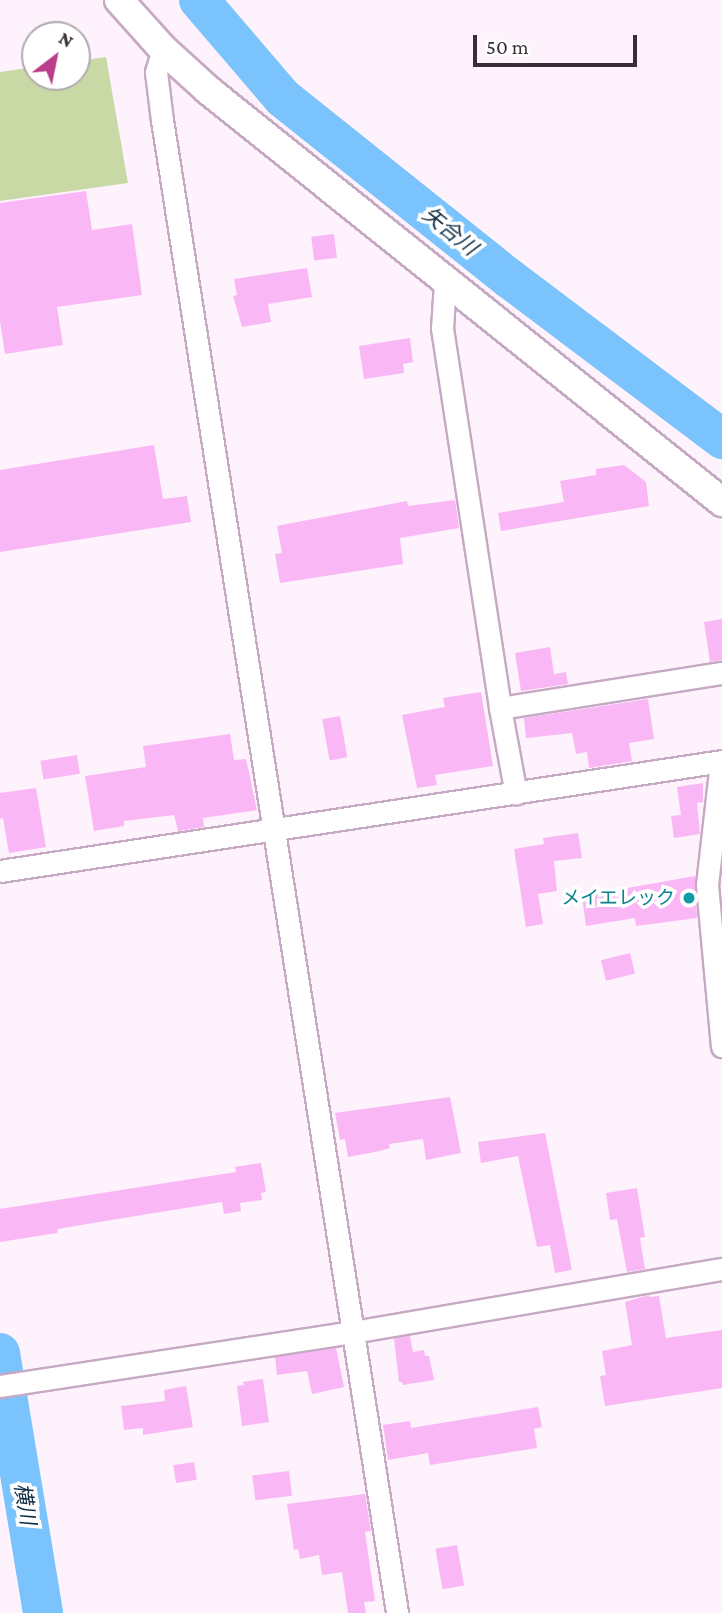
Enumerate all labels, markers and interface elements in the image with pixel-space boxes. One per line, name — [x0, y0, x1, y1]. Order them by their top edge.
north arrow — [21, 21, 91, 91]
scale bar — [477, 21, 642, 65]
text: N — [55, 27, 77, 52]
text: 50 m — [486, 35, 529, 59]
water label: 矢合川 — [418, 201, 482, 261]
place label: メイエレック — [561, 887, 675, 909]
marker: メイエレック — [681, 890, 697, 906]
water label: 横川 — [9, 1481, 41, 1527]

